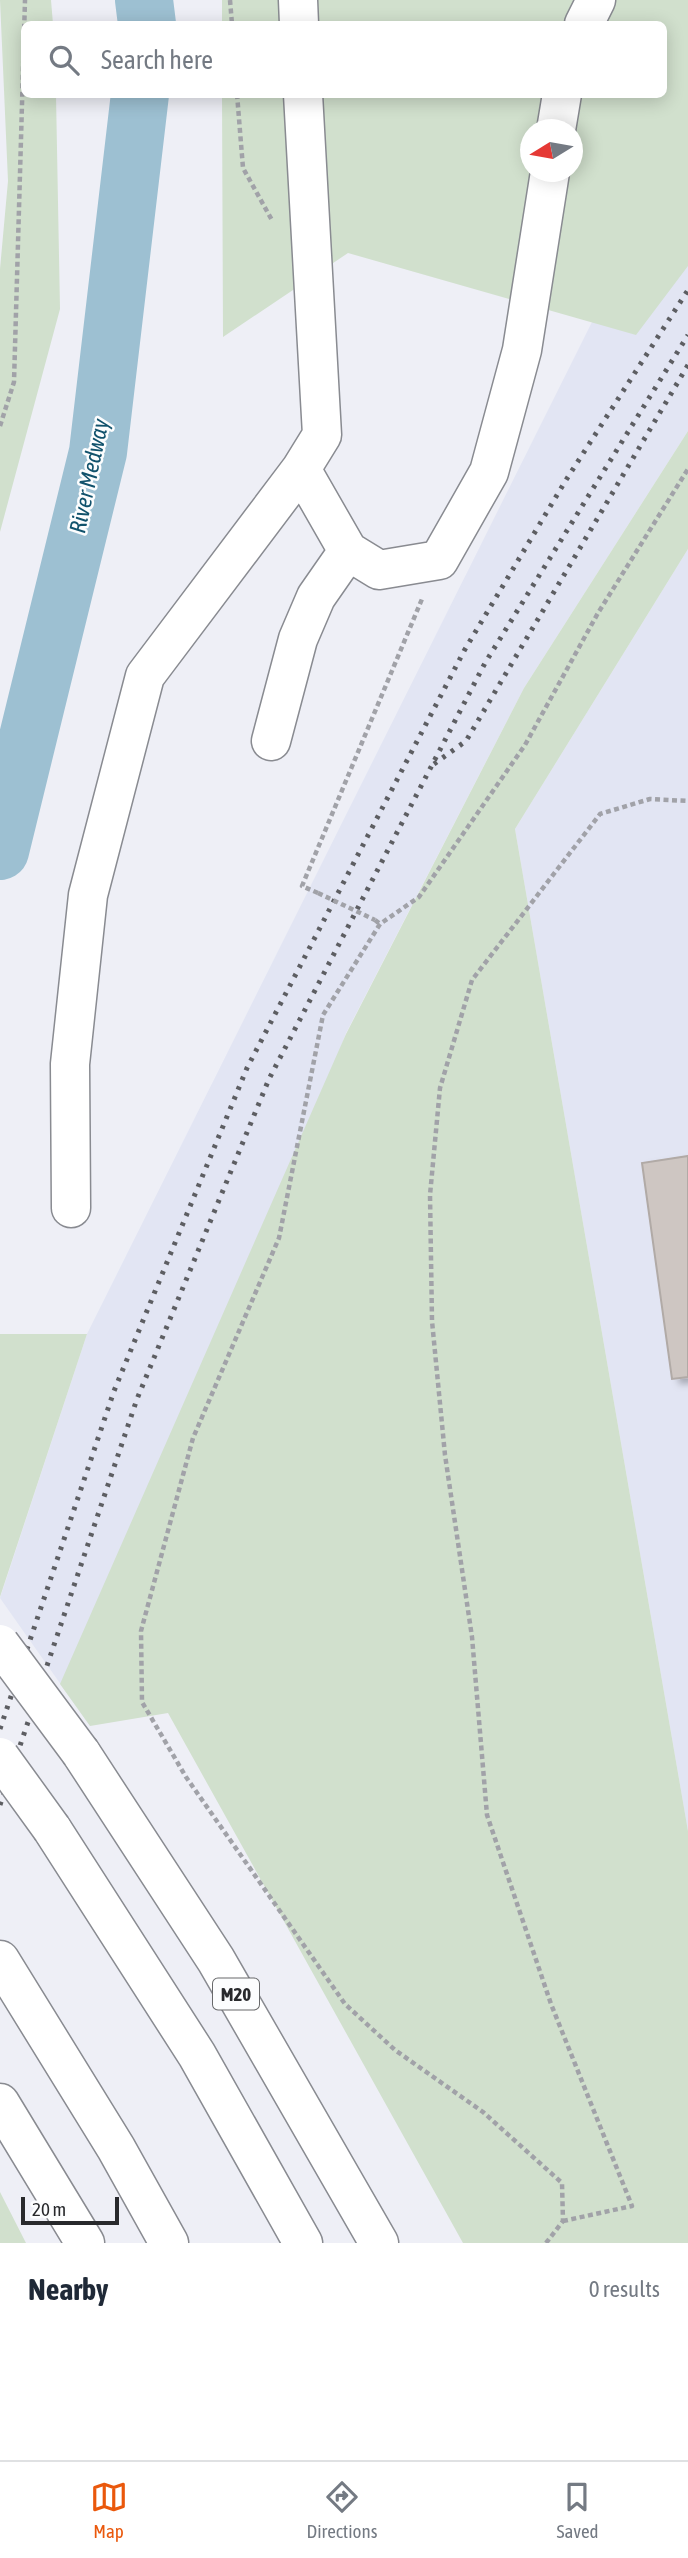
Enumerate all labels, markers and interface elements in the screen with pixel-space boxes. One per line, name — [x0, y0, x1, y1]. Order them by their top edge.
search box — [21, 21, 667, 98]
icon: search — [45, 41, 83, 79]
text: Search here — [101, 45, 213, 75]
north arrow — [520, 119, 583, 182]
water label: River Medway — [64, 416, 114, 536]
road number: M20 — [213, 1978, 259, 2010]
scale bar — [21, 2194, 119, 2226]
text: 20 m — [32, 2198, 66, 2220]
text: Nearby — [28, 2272, 108, 2306]
text: 0 results — [589, 2276, 660, 2302]
tab: Map — [90, 2478, 128, 2542]
tab: Directions — [307, 2478, 377, 2542]
tab: Saved — [556, 2478, 598, 2542]

